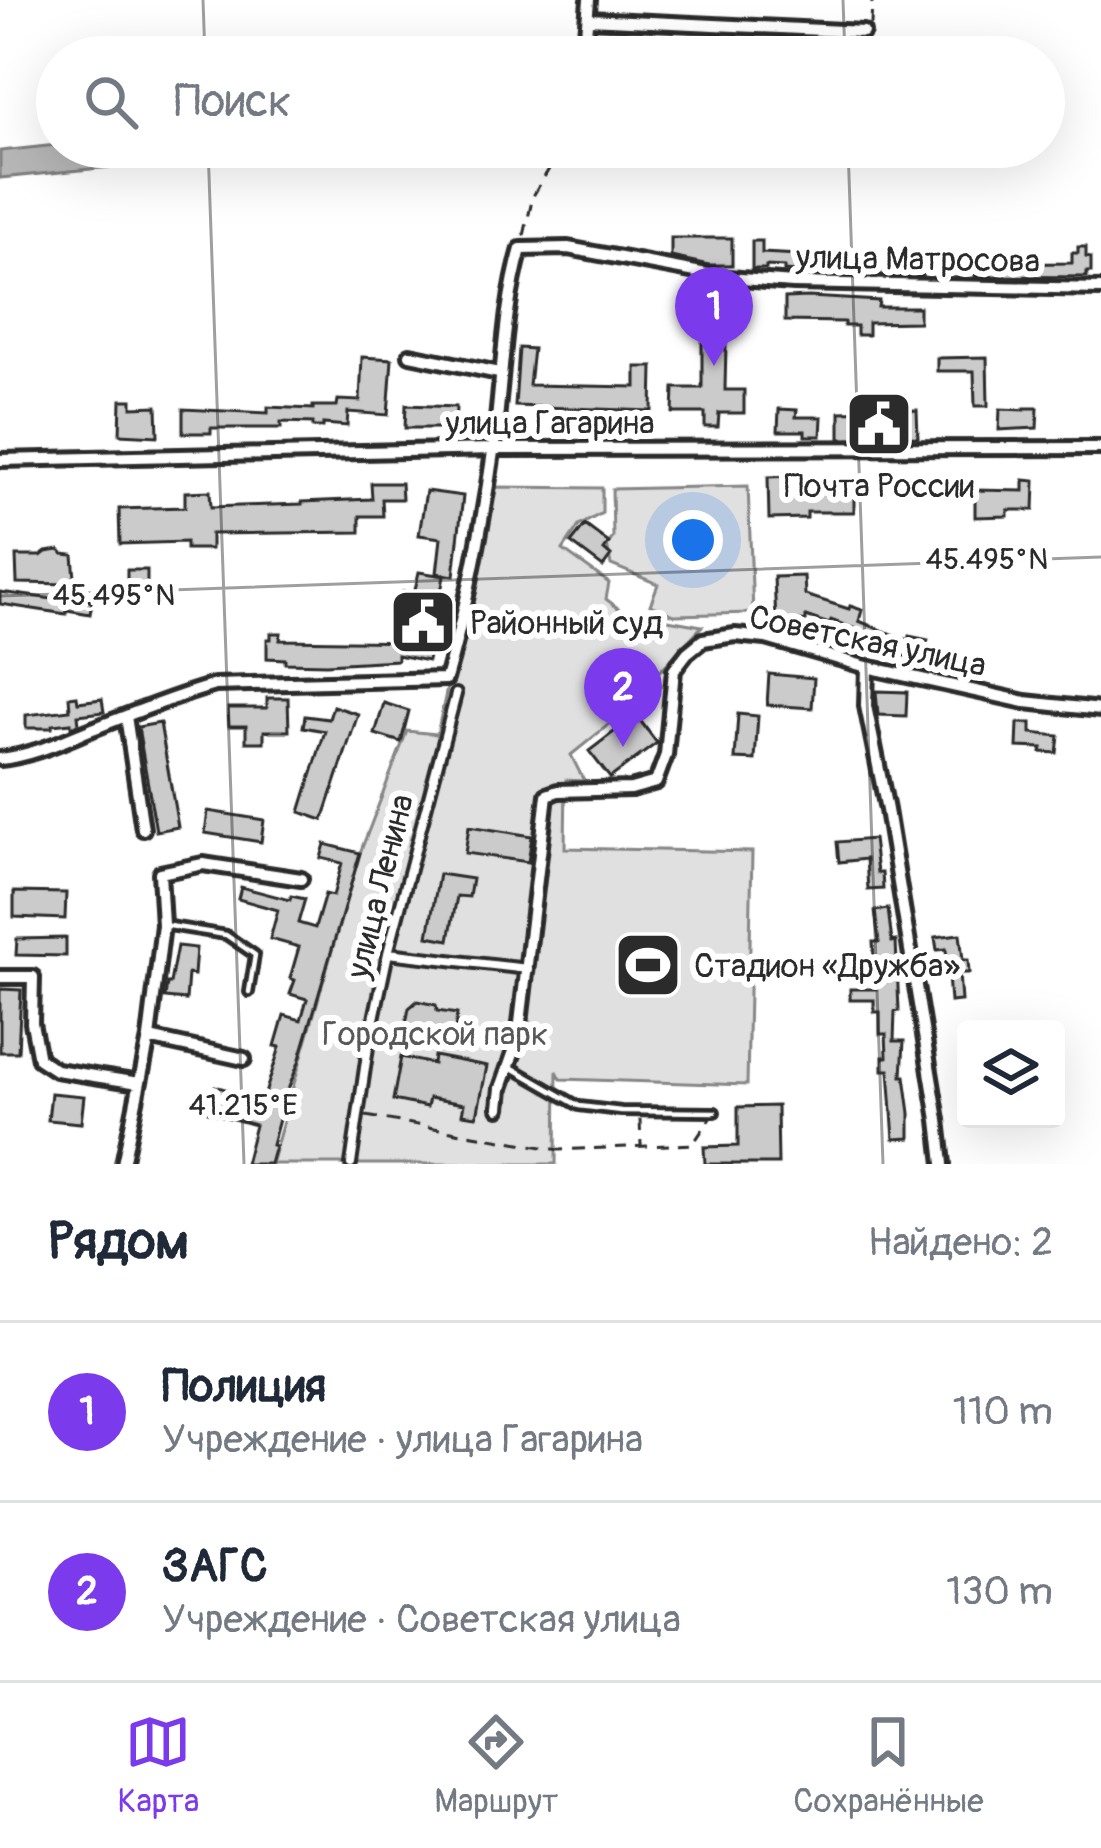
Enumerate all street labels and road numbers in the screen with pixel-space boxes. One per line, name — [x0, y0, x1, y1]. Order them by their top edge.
street label: улица Матросова — [794, 237, 1040, 282]
street label: улица Гагарина — [444, 403, 655, 444]
street label: Советская улица — [746, 596, 990, 687]
street label: улица Ленина — [338, 790, 423, 984]

